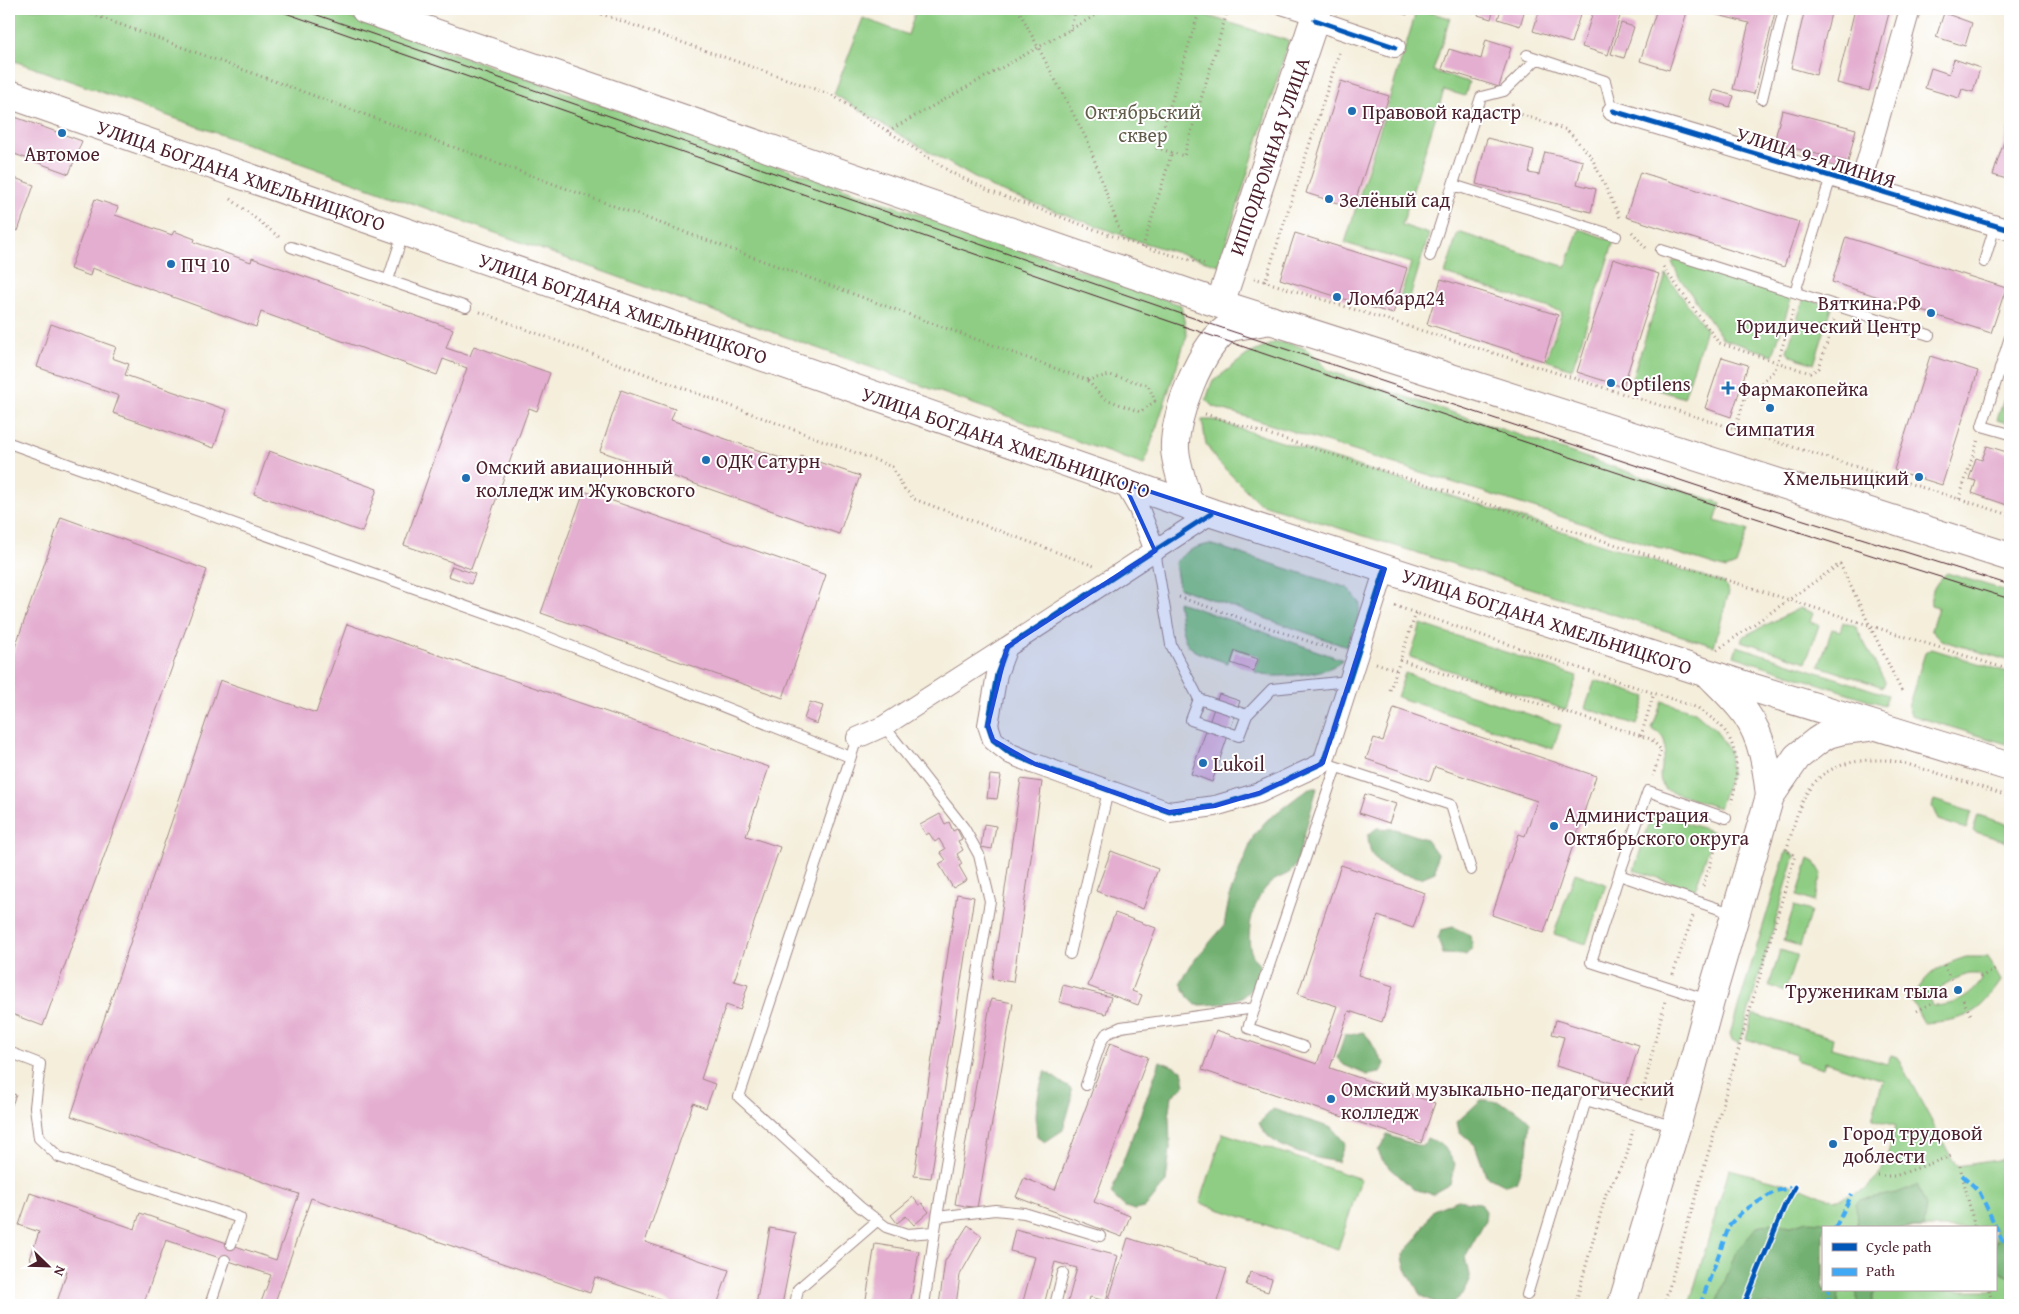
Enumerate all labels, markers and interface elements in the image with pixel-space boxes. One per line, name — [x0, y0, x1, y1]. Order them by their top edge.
street label: ИППОДРОМНАЯ УЛИЦА — [1221, 53, 1317, 259]
park label: Октябрьский сквер — [1085, 97, 1201, 149]
place label: Правовой кадастр — [1362, 97, 1521, 126]
marker: Правовой кадастр — [1346, 105, 1358, 117]
street label: УЛИЦА БОГДАНА ХМЕЛЬНИЦКОГО — [93, 112, 389, 238]
street label: УЛИЦА 9-Я ЛИНИЯ — [1733, 119, 1899, 195]
marker: Автомое — [56, 127, 68, 139]
place label: Автомое — [24, 139, 100, 168]
place label: Зелёный сад — [1339, 185, 1450, 214]
marker: Зелёный сад — [1323, 193, 1335, 205]
street label: УЛИЦА БОГДАНА ХМЕЛЬНИЦКОГО — [475, 245, 771, 371]
place label: ПЧ 10 — [181, 250, 230, 279]
marker: ПЧ 10 — [165, 258, 177, 270]
place label: Ломбард24 — [1347, 283, 1445, 312]
place label: Вяткина.РФ Юридический Центр — [1737, 288, 1921, 340]
marker: Ломбард24 — [1331, 291, 1343, 303]
marker: Вяткина.РФ Юридический Центр — [1925, 307, 1937, 319]
place label: Optilens — [1621, 369, 1691, 398]
place label: Фармакопейка — [1738, 374, 1869, 403]
marker: Optilens — [1605, 377, 1617, 389]
street label: УЛИЦА БОГДАНА ХМЕЛЬНИЦКОГО — [858, 379, 1154, 505]
marker: Фармакопейка — [1722, 382, 1734, 394]
marker: Симпатия — [1764, 402, 1776, 414]
place label: Симпатия — [1725, 414, 1815, 443]
place label: ОДК Сатурн — [716, 446, 821, 475]
place label: Омский авиационный колледж им Жуковского — [476, 452, 695, 504]
marker: ОДК Сатурн — [700, 454, 712, 466]
place label: Хмельницкий — [1783, 463, 1909, 492]
marker: Хмельницкий — [1913, 471, 1925, 483]
marker: Омский авиационный колледж им Жуковского — [460, 472, 472, 484]
street label: УЛИЦА БОГДАНА ХМЕЛЬНИЦКОГО — [1398, 560, 1696, 682]
place label: Lukoil — [1213, 749, 1265, 778]
marker: Lukoil — [1197, 757, 1209, 769]
place label: Администрация Октябрьского округа — [1564, 800, 1750, 852]
marker: Администрация Октябрьского округа — [1548, 820, 1560, 832]
place label: Труженикам тыла — [1785, 976, 1948, 1005]
marker: Труженикам тыла — [1952, 984, 1964, 996]
place label: Омский музыкально-педагогический колледж — [1341, 1074, 1675, 1126]
marker: Омский музыкально-педагогический колледж — [1325, 1093, 1337, 1105]
place label: Город трудовой доблести — [1843, 1118, 1983, 1170]
marker: Город трудовой доблести — [1827, 1138, 1839, 1150]
legend — [1822, 1226, 1996, 1292]
text: Cycle path — [1866, 1236, 1932, 1257]
north arrow — [22, 1242, 72, 1292]
text: Path — [1866, 1260, 1895, 1281]
text: N — [49, 1263, 71, 1280]

